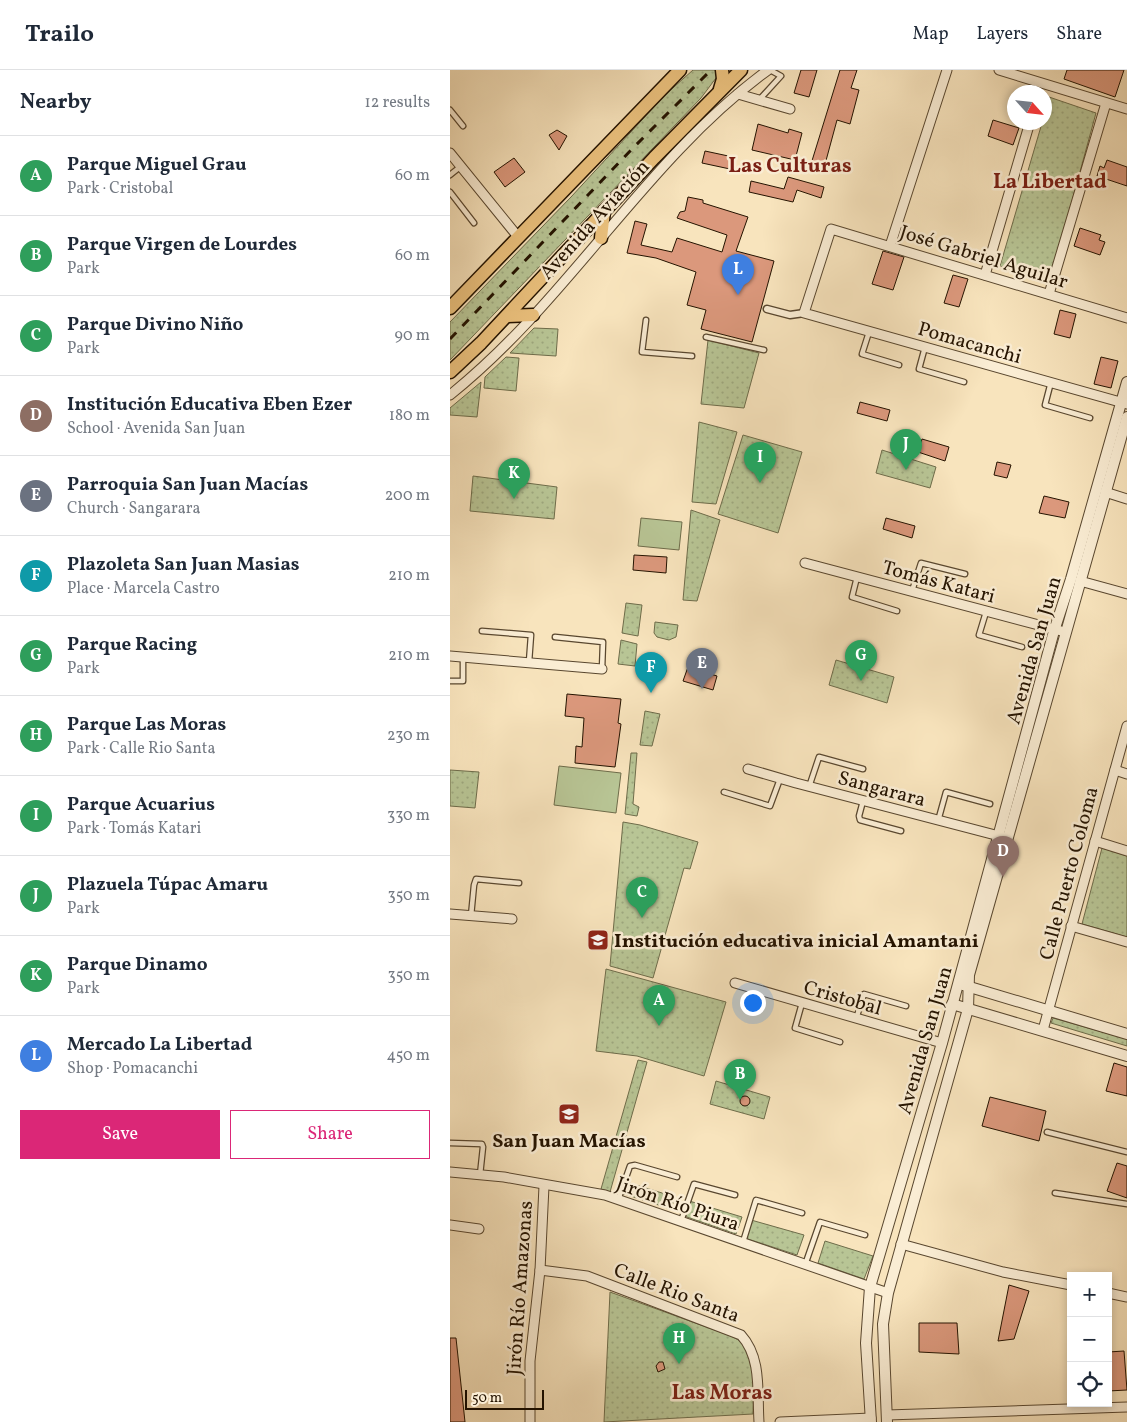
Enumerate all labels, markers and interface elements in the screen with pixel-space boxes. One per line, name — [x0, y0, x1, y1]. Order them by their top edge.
text: Trailo — [25, 18, 94, 52]
text: Map — [912, 22, 948, 47]
text: Layers — [976, 22, 1028, 47]
text: Share — [1056, 22, 1102, 47]
north arrow — [1007, 85, 1052, 130]
text: Nearby — [20, 88, 91, 117]
text: 12 results — [365, 92, 430, 114]
text: Parque Miguel Grau — [67, 152, 247, 178]
district label: Las Culturas — [728, 152, 852, 181]
street label: Avenida Aviación — [534, 154, 657, 287]
text: A — [30, 165, 42, 187]
text: 60 m — [395, 165, 430, 187]
district label: La Libertad — [993, 168, 1107, 197]
text: Park · Cristobal — [67, 178, 173, 200]
street label: José Gabriel Aguilar — [896, 219, 1071, 297]
text: Parque Virgen de Lourdes — [67, 232, 297, 258]
text: B — [31, 245, 41, 267]
text: 60 m — [395, 245, 430, 267]
pin: L — [722, 254, 754, 295]
text: Park — [67, 258, 100, 280]
text: Parque Divino Niño — [67, 312, 243, 338]
street label: Pomacanchi — [914, 316, 1025, 372]
text: C — [31, 325, 41, 347]
text: 90 m — [394, 325, 430, 347]
text: Park — [67, 338, 100, 360]
text: Institución Educativa Eben Ezer — [67, 392, 352, 418]
text: D — [30, 405, 42, 427]
text: 180 m — [389, 405, 430, 427]
text: School · Avenida San Juan — [67, 418, 245, 440]
pin: J — [890, 429, 922, 470]
pin: I — [744, 442, 776, 483]
pin: K — [498, 458, 530, 499]
text: Parroquia San Juan Macías — [67, 472, 308, 498]
text: E — [31, 485, 41, 507]
text: 200 m — [385, 485, 430, 507]
text: Church · Sangarara — [67, 498, 200, 520]
text: Plazoleta San Juan Masias — [67, 552, 300, 578]
street label: Tomás Katari — [879, 554, 998, 611]
text: F — [31, 565, 41, 587]
text: 210 m — [388, 565, 430, 587]
street label: Avenida San Juan — [1000, 573, 1069, 728]
text: Place · Marcela Castro — [67, 578, 220, 600]
text: Parque Racing — [67, 632, 197, 658]
pin: G — [845, 640, 877, 681]
text: G — [30, 645, 42, 667]
text: 210 m — [388, 645, 430, 667]
pin: E — [686, 648, 718, 689]
pin: F — [635, 652, 667, 693]
text: Park — [67, 658, 100, 680]
text: Parque Las Moras — [67, 712, 226, 738]
text: H — [30, 725, 42, 747]
text: 230 m — [387, 725, 430, 747]
text: Park · Calle Rio Santa — [67, 738, 215, 760]
street label: Sangarara — [834, 765, 929, 815]
street label: Calle Puerto Coloma — [1033, 784, 1107, 963]
text: Parque Acuarius — [67, 792, 215, 818]
text: I — [33, 805, 39, 827]
text: 330 m — [387, 805, 430, 827]
text: Park · Tomás Katari — [67, 818, 201, 840]
pin: D — [987, 836, 1019, 877]
text: Plazuela Túpac Amaru — [67, 872, 268, 898]
pin: C — [626, 877, 658, 918]
text: J — [33, 885, 39, 907]
text: 350 m — [387, 885, 430, 907]
text: Park — [67, 898, 100, 920]
school or university icon: Institución educativa inicial Amantani — [586, 928, 610, 952]
place label: Institución educativa inicial Amantani — [614, 928, 979, 956]
text: Parque Dinamo — [67, 952, 208, 978]
street label: Avenida San Juan — [891, 963, 960, 1118]
text: K — [30, 965, 42, 987]
text: 350 m — [387, 965, 430, 987]
street label: Cristobal — [800, 974, 885, 1023]
text: Park — [67, 978, 100, 1000]
pin: A — [643, 985, 675, 1026]
your location — [740, 990, 766, 1016]
text: Mercado La Libertad — [67, 1032, 252, 1058]
text: L — [31, 1045, 41, 1067]
text: 450 m — [387, 1045, 430, 1067]
text: Shop · Pomacanchi — [67, 1058, 198, 1080]
pin: B — [724, 1059, 756, 1100]
school or university icon: San Juan Macías — [557, 1102, 581, 1126]
button: Save — [20, 1110, 220, 1159]
button: Share — [230, 1110, 430, 1159]
place label: San Juan Macías — [492, 1128, 646, 1156]
street label: Jirón Río Piura — [612, 1171, 743, 1239]
street label: Jirón Río Amazonas — [501, 1200, 541, 1376]
street label: Calle Rio Santa — [609, 1257, 743, 1331]
map controls — [1067, 1272, 1112, 1407]
button: + — [1067, 1272, 1112, 1317]
button: − — [1067, 1317, 1112, 1362]
pin: H — [663, 1323, 695, 1364]
button: locate — [1067, 1362, 1112, 1407]
district label: Las Moras — [672, 1379, 772, 1408]
scale bar — [465, 1387, 544, 1410]
text: 50 m — [472, 1389, 502, 1408]

